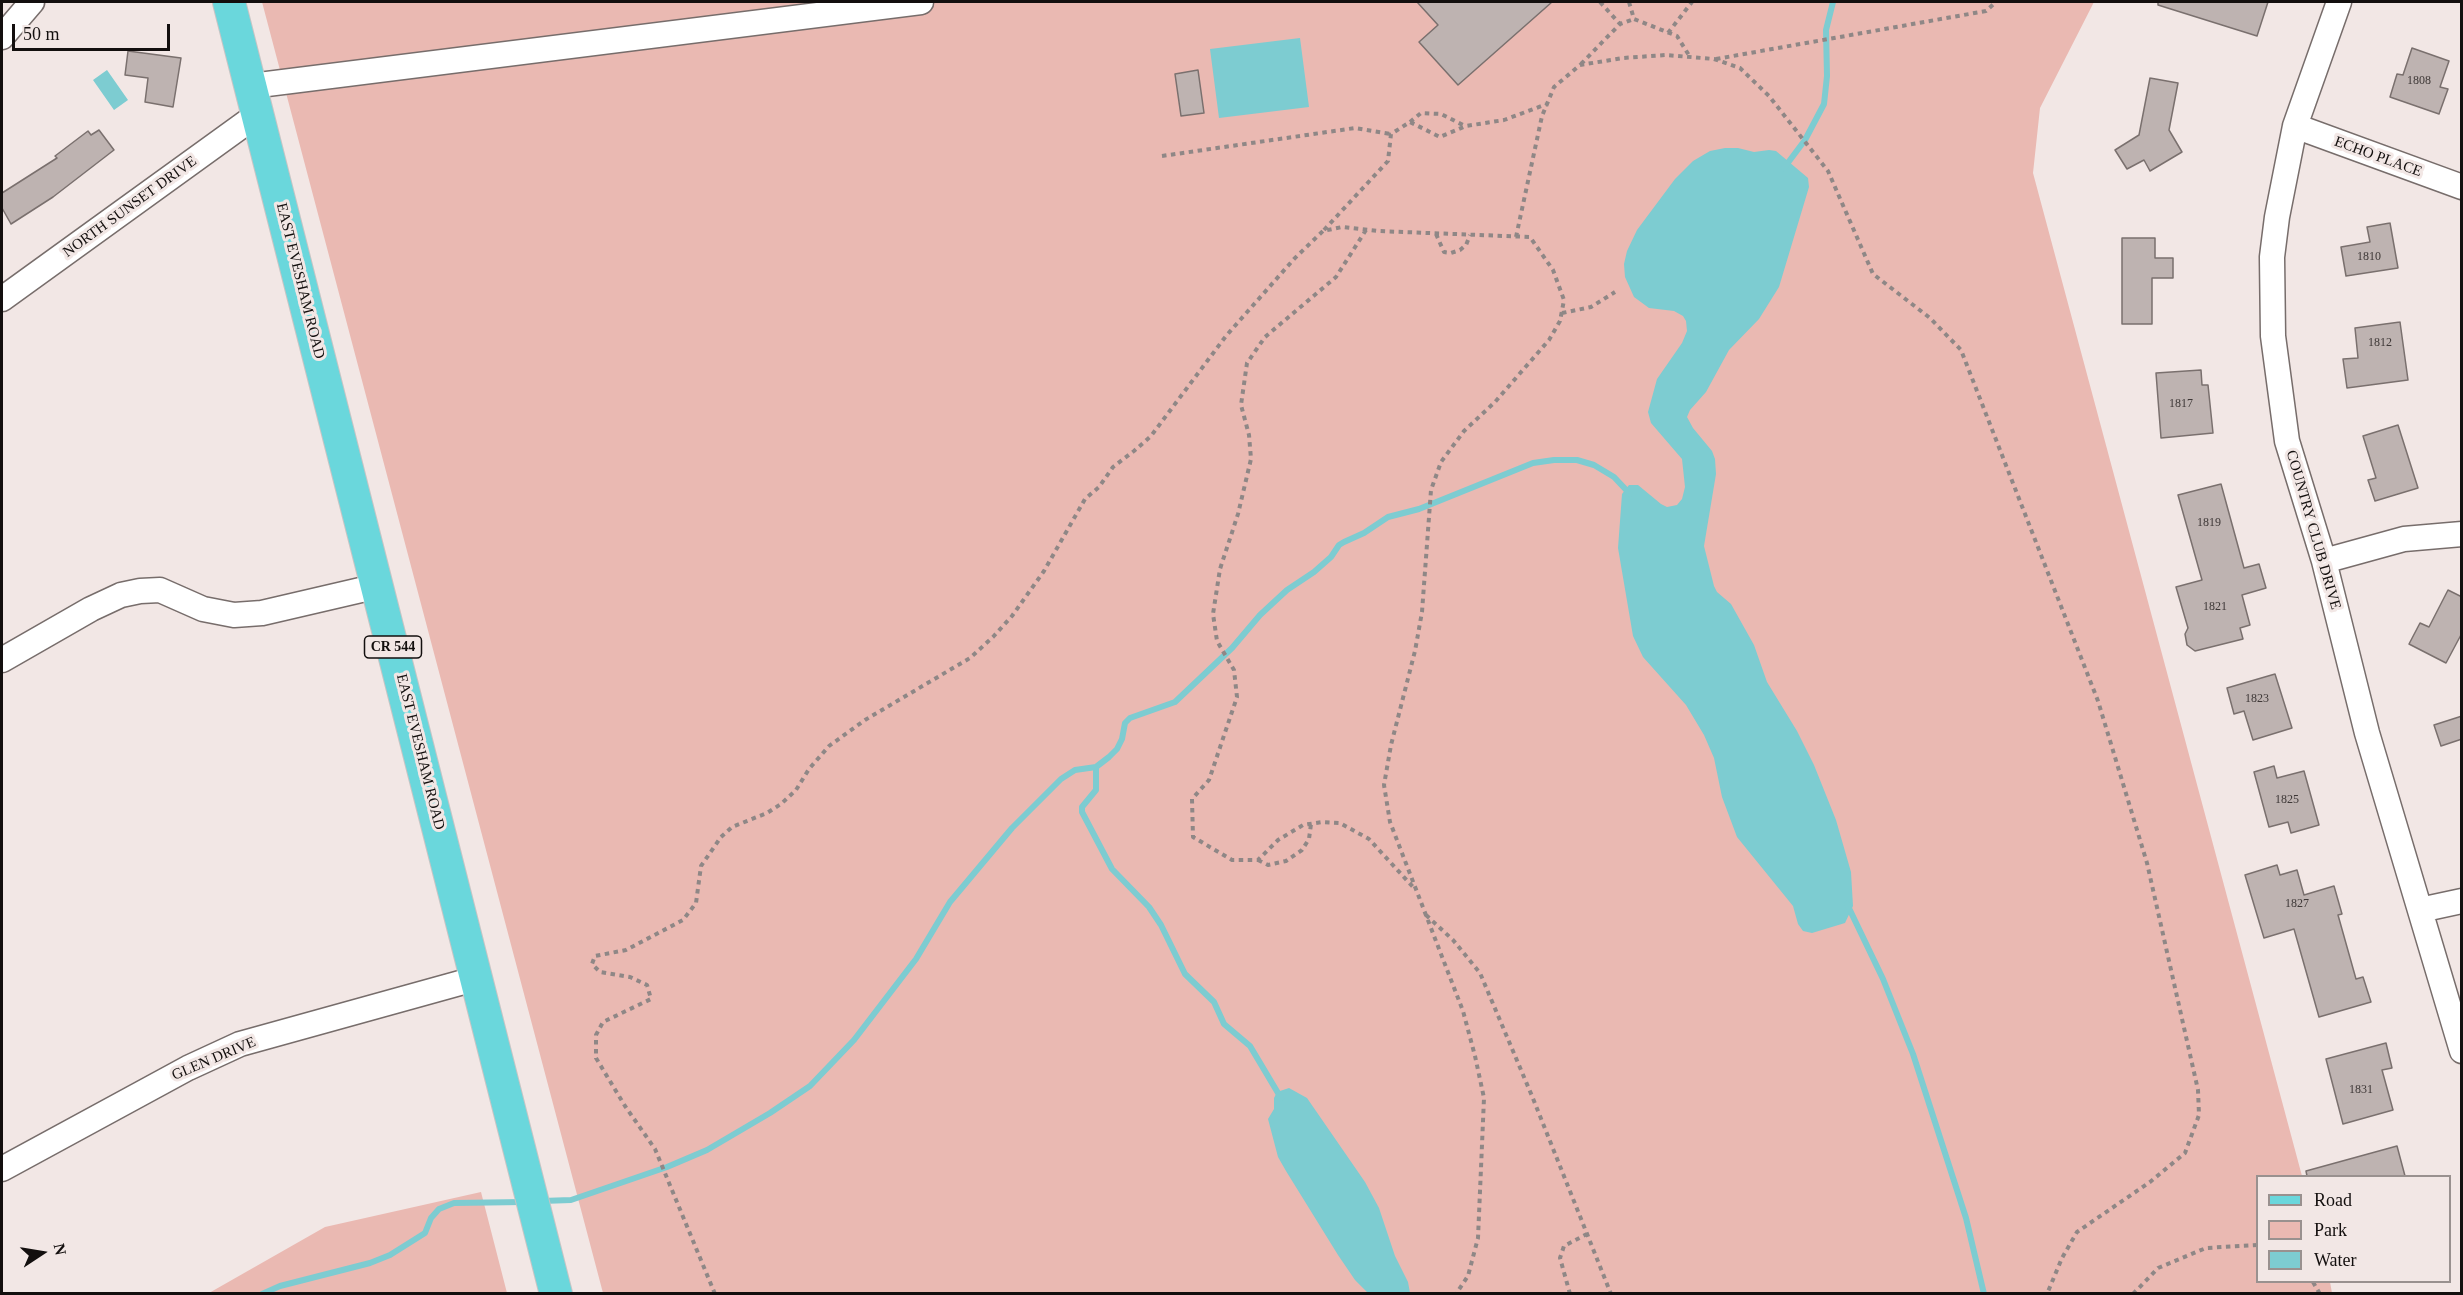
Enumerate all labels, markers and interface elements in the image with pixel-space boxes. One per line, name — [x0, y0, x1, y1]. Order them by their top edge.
scale bar — [15, 12, 172, 50]
text: 50 m — [23, 24, 60, 44]
house number: 1808 — [2407, 74, 2431, 88]
street label: ECHO PLACE — [2332, 133, 2424, 181]
street label: NORTH SUNSET DRIVE — [60, 152, 200, 262]
street label: EAST EVESHAM ROAD — [272, 201, 328, 361]
house number: 1810 — [2357, 250, 2381, 264]
house number: 1812 — [2368, 336, 2392, 350]
house number: 1817 — [2169, 397, 2193, 411]
street label: COUNTRY CLUB DRIVE — [2282, 448, 2344, 612]
house number: 1819 — [2197, 516, 2221, 530]
house number: 1821 — [2203, 600, 2227, 614]
road number: CR 544 — [364, 636, 422, 658]
street label: EAST EVESHAM ROAD — [392, 672, 448, 832]
house number: 1823 — [2245, 692, 2269, 706]
house number: 1825 — [2275, 793, 2299, 807]
house number: 1827 — [2285, 897, 2309, 911]
street label: GLEN DRIVE — [169, 1033, 259, 1085]
house number: 1831 — [2349, 1083, 2373, 1097]
legend — [2256, 1175, 2451, 1283]
text: Road — [2314, 1190, 2352, 1210]
text: Park — [2314, 1220, 2347, 1240]
north arrow — [12, 1223, 72, 1283]
text: N — [51, 1242, 70, 1257]
text: Water — [2314, 1250, 2357, 1270]

